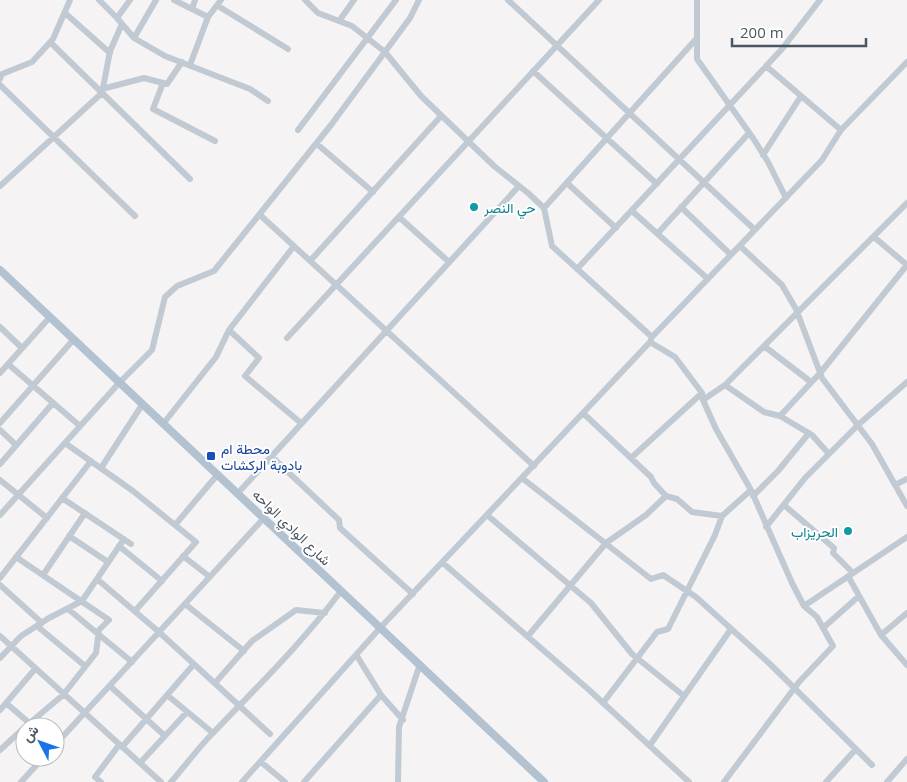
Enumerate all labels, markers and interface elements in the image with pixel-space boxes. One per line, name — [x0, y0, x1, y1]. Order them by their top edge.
scale bar — [732, 15, 866, 47]
text: 200 m — [740, 22, 784, 42]
place label: حي النصر — [483, 198, 536, 220]
marker: حي النصر — [468, 201, 480, 213]
place label: محطة ام بادوبة الركشات — [221, 439, 302, 474]
marker: محطة ام بادوبة الركشات — [205, 450, 217, 462]
street label: شارع الوادي الواحه — [247, 485, 335, 571]
place label: الحريزاب — [791, 522, 838, 541]
marker: الحريزاب — [842, 525, 854, 537]
north arrow — [15, 717, 65, 767]
text: ش — [17, 720, 43, 746]

